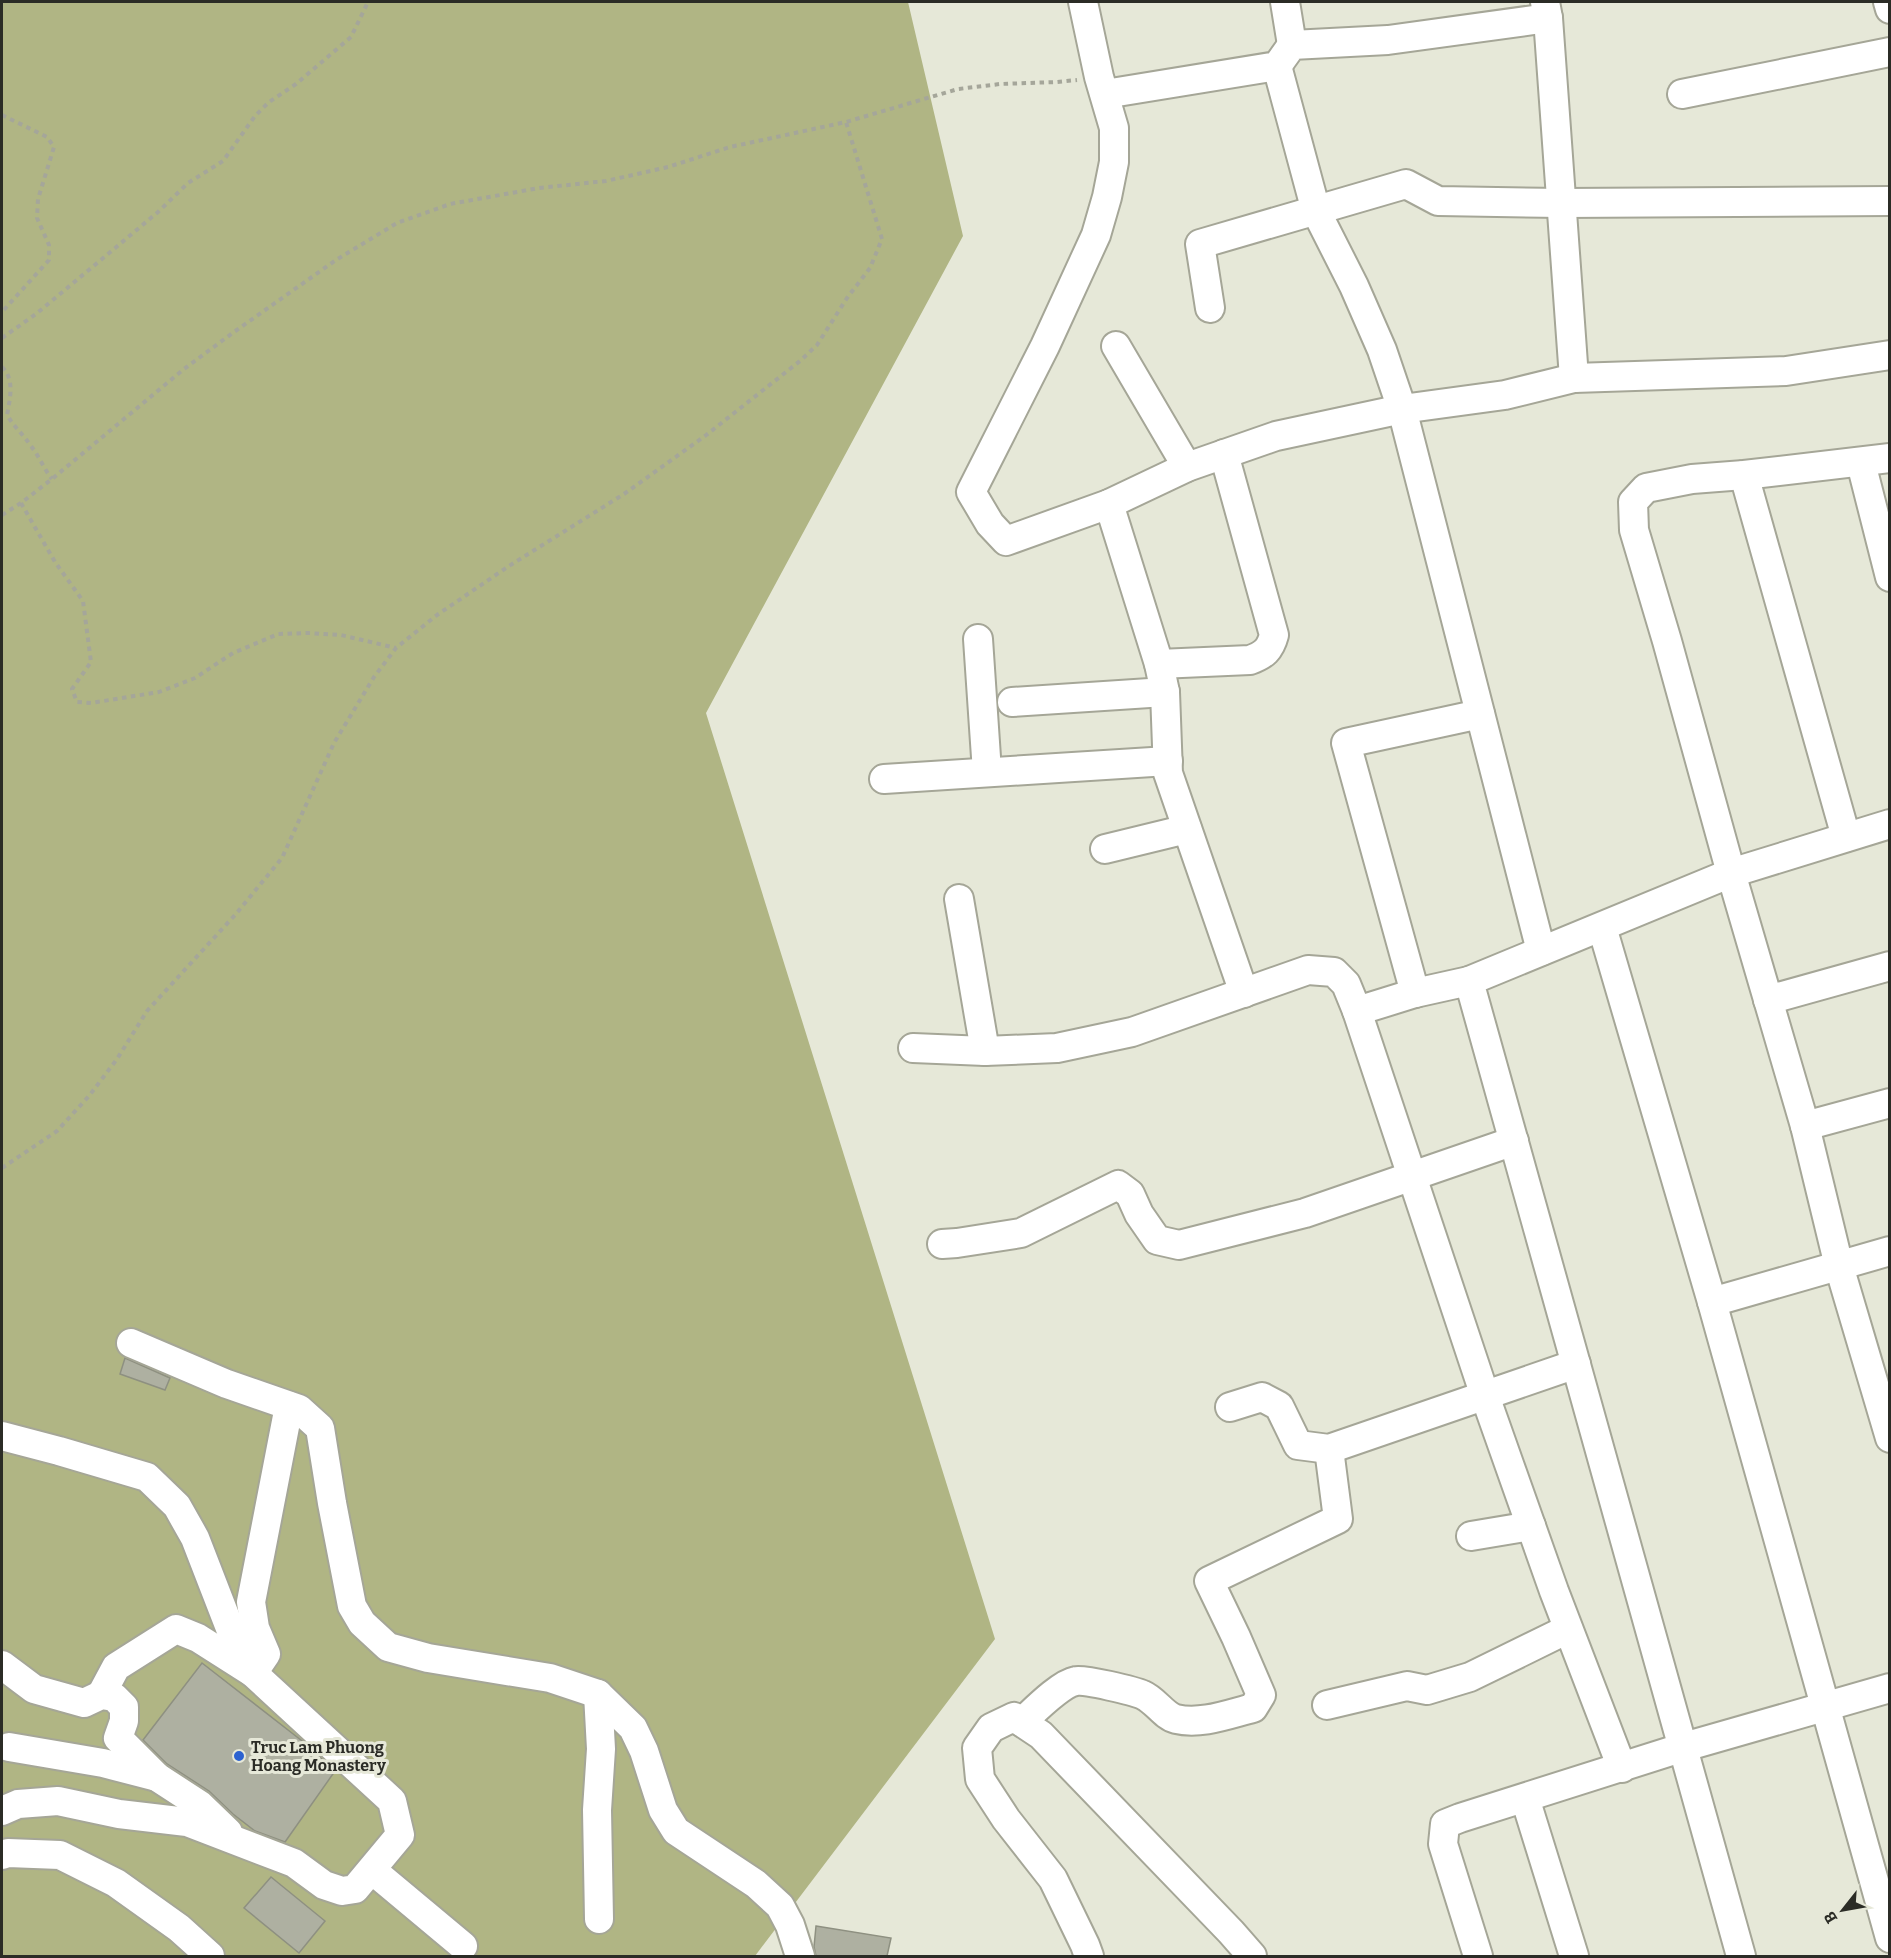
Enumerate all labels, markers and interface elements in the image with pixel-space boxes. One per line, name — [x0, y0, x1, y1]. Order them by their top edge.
place label: Truc Lam Phuong Hoang Monastery — [251, 1738, 386, 1775]
marker: Truc Lam Phuong Hoang Monastery — [232, 1749, 246, 1763]
north arrow — [1813, 1880, 1873, 1940]
text: B — [1820, 1908, 1841, 1927]

